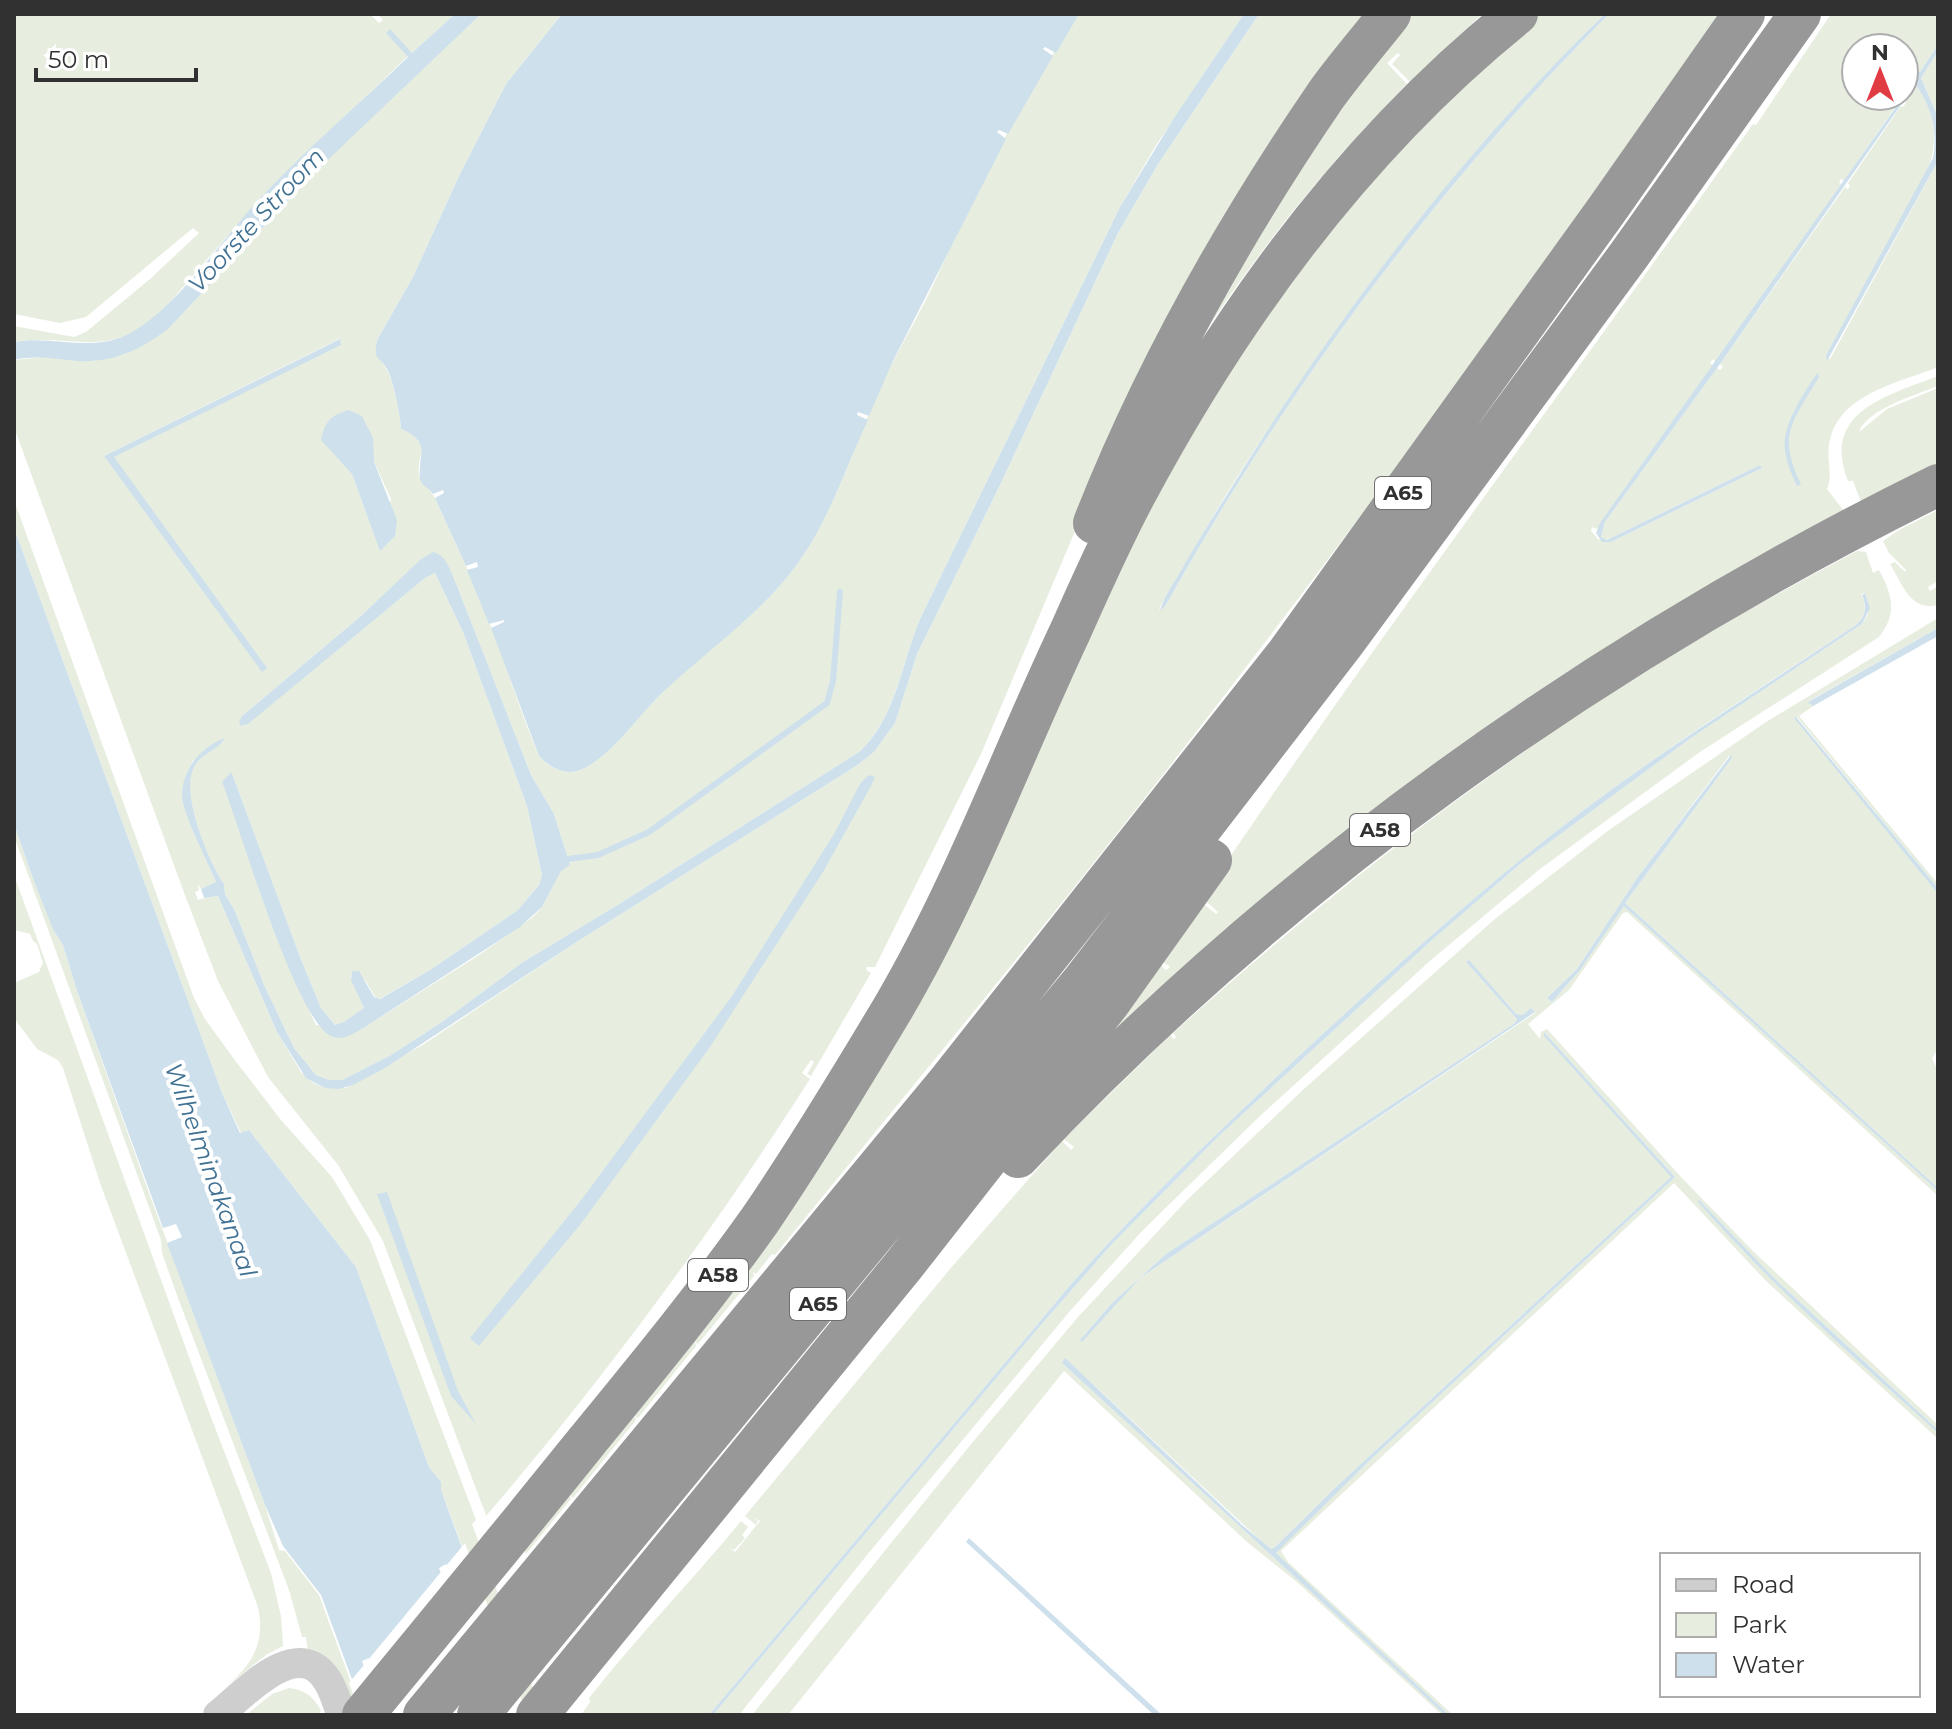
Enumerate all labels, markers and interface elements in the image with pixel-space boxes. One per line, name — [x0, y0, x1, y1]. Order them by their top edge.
scale bar — [36, 32, 196, 82]
north arrow — [1840, 32, 1920, 112]
text: N — [1871, 39, 1889, 66]
text: 50 m — [48, 45, 109, 74]
water label: Voorste Stroom — [182, 142, 330, 298]
road number: A65 — [1375, 477, 1431, 509]
road number: A58 — [1350, 814, 1410, 846]
water label: Wilhelminakanaal — [159, 1059, 263, 1281]
road number: A58 — [688, 1259, 748, 1291]
road number: A65 — [790, 1288, 846, 1320]
legend — [1660, 1553, 1920, 1697]
text: Road — [1732, 1570, 1795, 1599]
text: Park — [1732, 1610, 1787, 1639]
text: Water — [1732, 1650, 1805, 1679]

